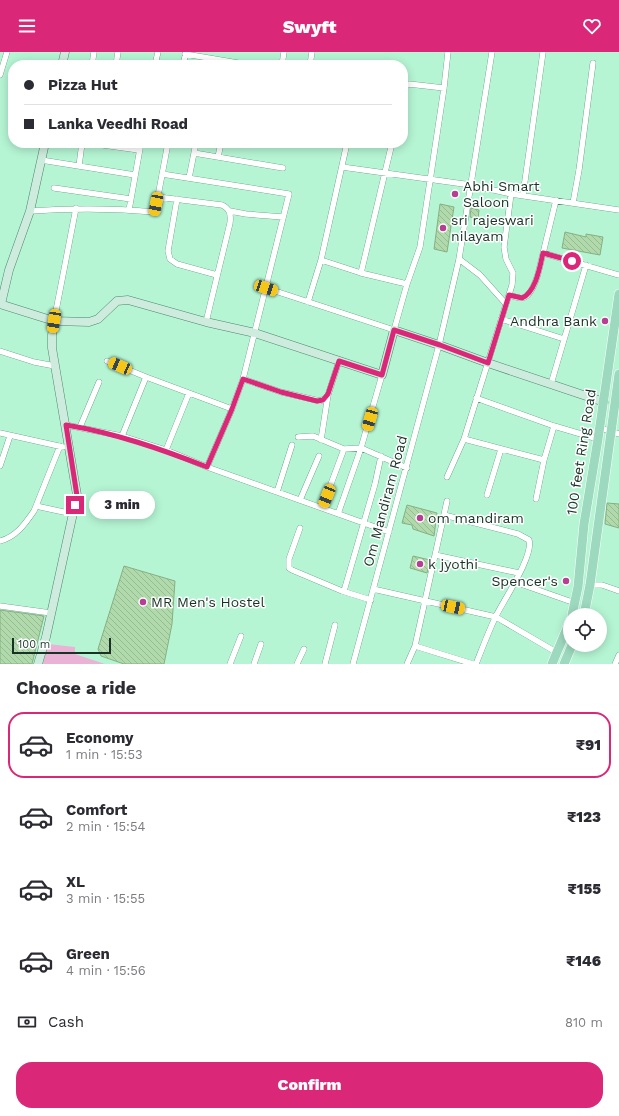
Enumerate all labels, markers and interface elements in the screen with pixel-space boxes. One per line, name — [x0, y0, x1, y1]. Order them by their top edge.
icon: menu — [16, 15, 38, 37]
icon: heart — [581, 15, 603, 37]
text: Swyft — [283, 16, 336, 37]
text: Pizza Hut — [48, 76, 118, 94]
text: Lanka Veedhi Road — [48, 115, 188, 133]
place label: Abhi Smart Saloon — [463, 178, 540, 210]
marker: Abhi Smart Saloon — [450, 189, 460, 199]
car — [148, 191, 164, 217]
place label: sri rajeswari nilayam — [451, 212, 534, 244]
marker: sri rajeswari nilayam — [438, 223, 448, 233]
route start — [563, 252, 581, 270]
car — [253, 279, 279, 297]
car — [46, 308, 62, 334]
place label: Andhra Bank — [510, 313, 597, 329]
marker: Andhra Bank — [600, 316, 610, 326]
car — [107, 356, 133, 376]
street label: 100 feet Ring Road — [563, 388, 599, 516]
car — [361, 406, 379, 432]
street label: Om Mandiram Road — [360, 434, 410, 568]
car — [317, 483, 337, 509]
callout: 3 min — [89, 491, 155, 519]
route end — [66, 496, 84, 514]
text: 3 min — [104, 497, 140, 512]
place label: om mandiram — [428, 510, 524, 526]
marker: om mandiram — [415, 513, 425, 523]
place label: k jyothi — [428, 556, 478, 572]
marker: k jyothi — [415, 559, 425, 569]
place label: Spencer's — [491, 573, 558, 589]
marker: Spencer's — [561, 576, 571, 586]
place label: MR Men's Hostel — [151, 594, 265, 610]
marker: MR Men's Hostel — [138, 597, 148, 607]
car — [440, 599, 466, 615]
map controls — [563, 608, 607, 652]
button: locate — [563, 608, 607, 652]
scale bar — [12, 636, 111, 655]
text: 100 m — [18, 638, 50, 651]
text: Choose a ride — [16, 677, 136, 698]
icon: car — [18, 727, 54, 763]
text: Economy — [66, 729, 133, 747]
text: ₹91 — [576, 736, 601, 754]
text: 1 min · 15:53 — [66, 747, 143, 762]
icon: car — [18, 799, 54, 835]
text: Comfort — [66, 801, 127, 819]
text: ₹123 — [567, 808, 601, 826]
text: 2 min · 15:54 — [66, 819, 145, 834]
icon: car — [18, 871, 54, 907]
text: XL — [66, 873, 85, 891]
text: ₹155 — [568, 880, 601, 898]
text: 3 min · 15:55 — [66, 891, 145, 906]
icon: car — [18, 943, 54, 979]
text: Green — [66, 945, 110, 963]
text: ₹146 — [566, 952, 601, 970]
text: 4 min · 15:56 — [66, 963, 146, 978]
icon: cash — [16, 1011, 38, 1033]
text: Cash — [48, 1013, 84, 1031]
text: 810 m — [565, 1015, 603, 1030]
button: Confirm — [16, 1062, 603, 1108]

